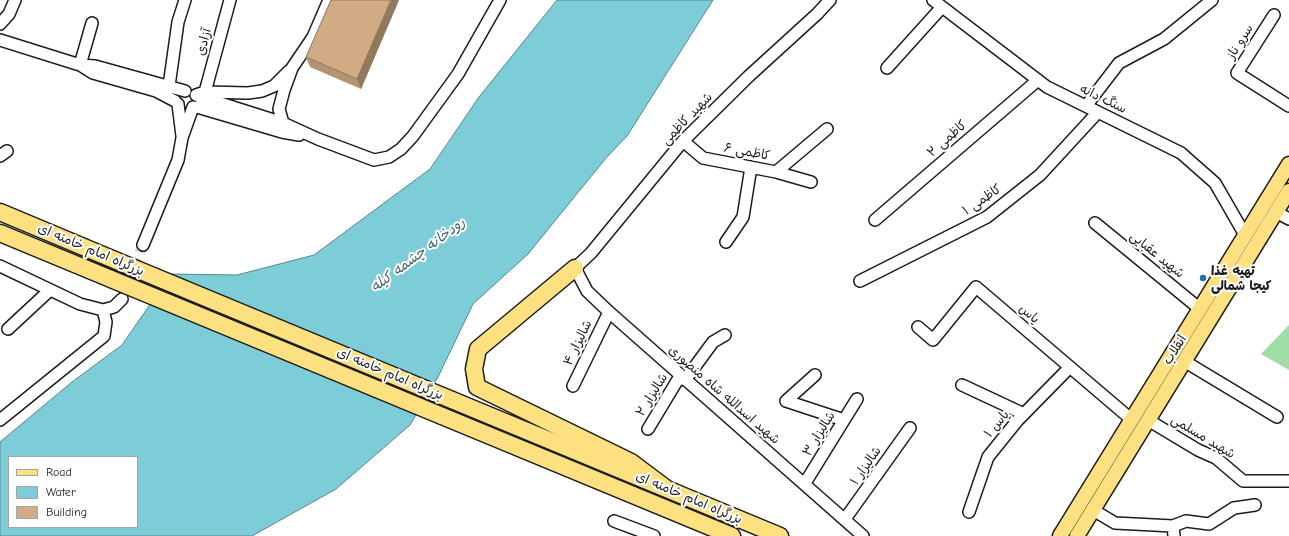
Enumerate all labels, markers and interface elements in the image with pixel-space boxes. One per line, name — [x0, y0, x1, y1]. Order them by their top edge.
street label: سرو ناز — [1223, 22, 1257, 62]
street label: آزادی — [193, 27, 215, 57]
street label: سنگ دانه — [1077, 81, 1129, 117]
street label: شهید کاظمی — [658, 90, 716, 148]
street label: کاظمی ۲ — [924, 117, 970, 161]
street label: کاظمی ۶ — [723, 140, 771, 164]
street label: کاظمی ۱ — [960, 181, 1004, 219]
water label: رودخانه چشمه کیله — [368, 214, 468, 296]
street label: بزرگراه امام خامنه ای — [35, 221, 147, 279]
street label: شهید عقبایی — [1127, 228, 1187, 282]
place label: تهیه غذا کیجا شمالی — [1211, 263, 1272, 294]
marker: تهیه غذا کیجا شمالی — [1198, 273, 1208, 283]
street label: یاس — [1016, 301, 1042, 327]
street label: شالیزار ۴ — [560, 318, 596, 368]
street label: انقلاب — [1160, 332, 1190, 368]
street label: شهید اسدالله شاه منصوری — [665, 342, 783, 448]
street label: بزرگراه امام خامنه ای — [334, 345, 446, 403]
street label: شالیزار ۲ — [633, 371, 671, 419]
street label: یاس ۱ — [981, 407, 1013, 441]
street label: شالیزار ۳ — [799, 409, 839, 459]
street label: شهید مسلمی — [1168, 412, 1238, 462]
street label: شالیزار ۱ — [847, 444, 885, 488]
legend — [8, 456, 138, 528]
text: Road — [46, 465, 72, 479]
street label: بزرگراه امام خامنه ای — [633, 469, 745, 527]
text: Water — [46, 485, 76, 499]
text: Building — [46, 505, 87, 519]

